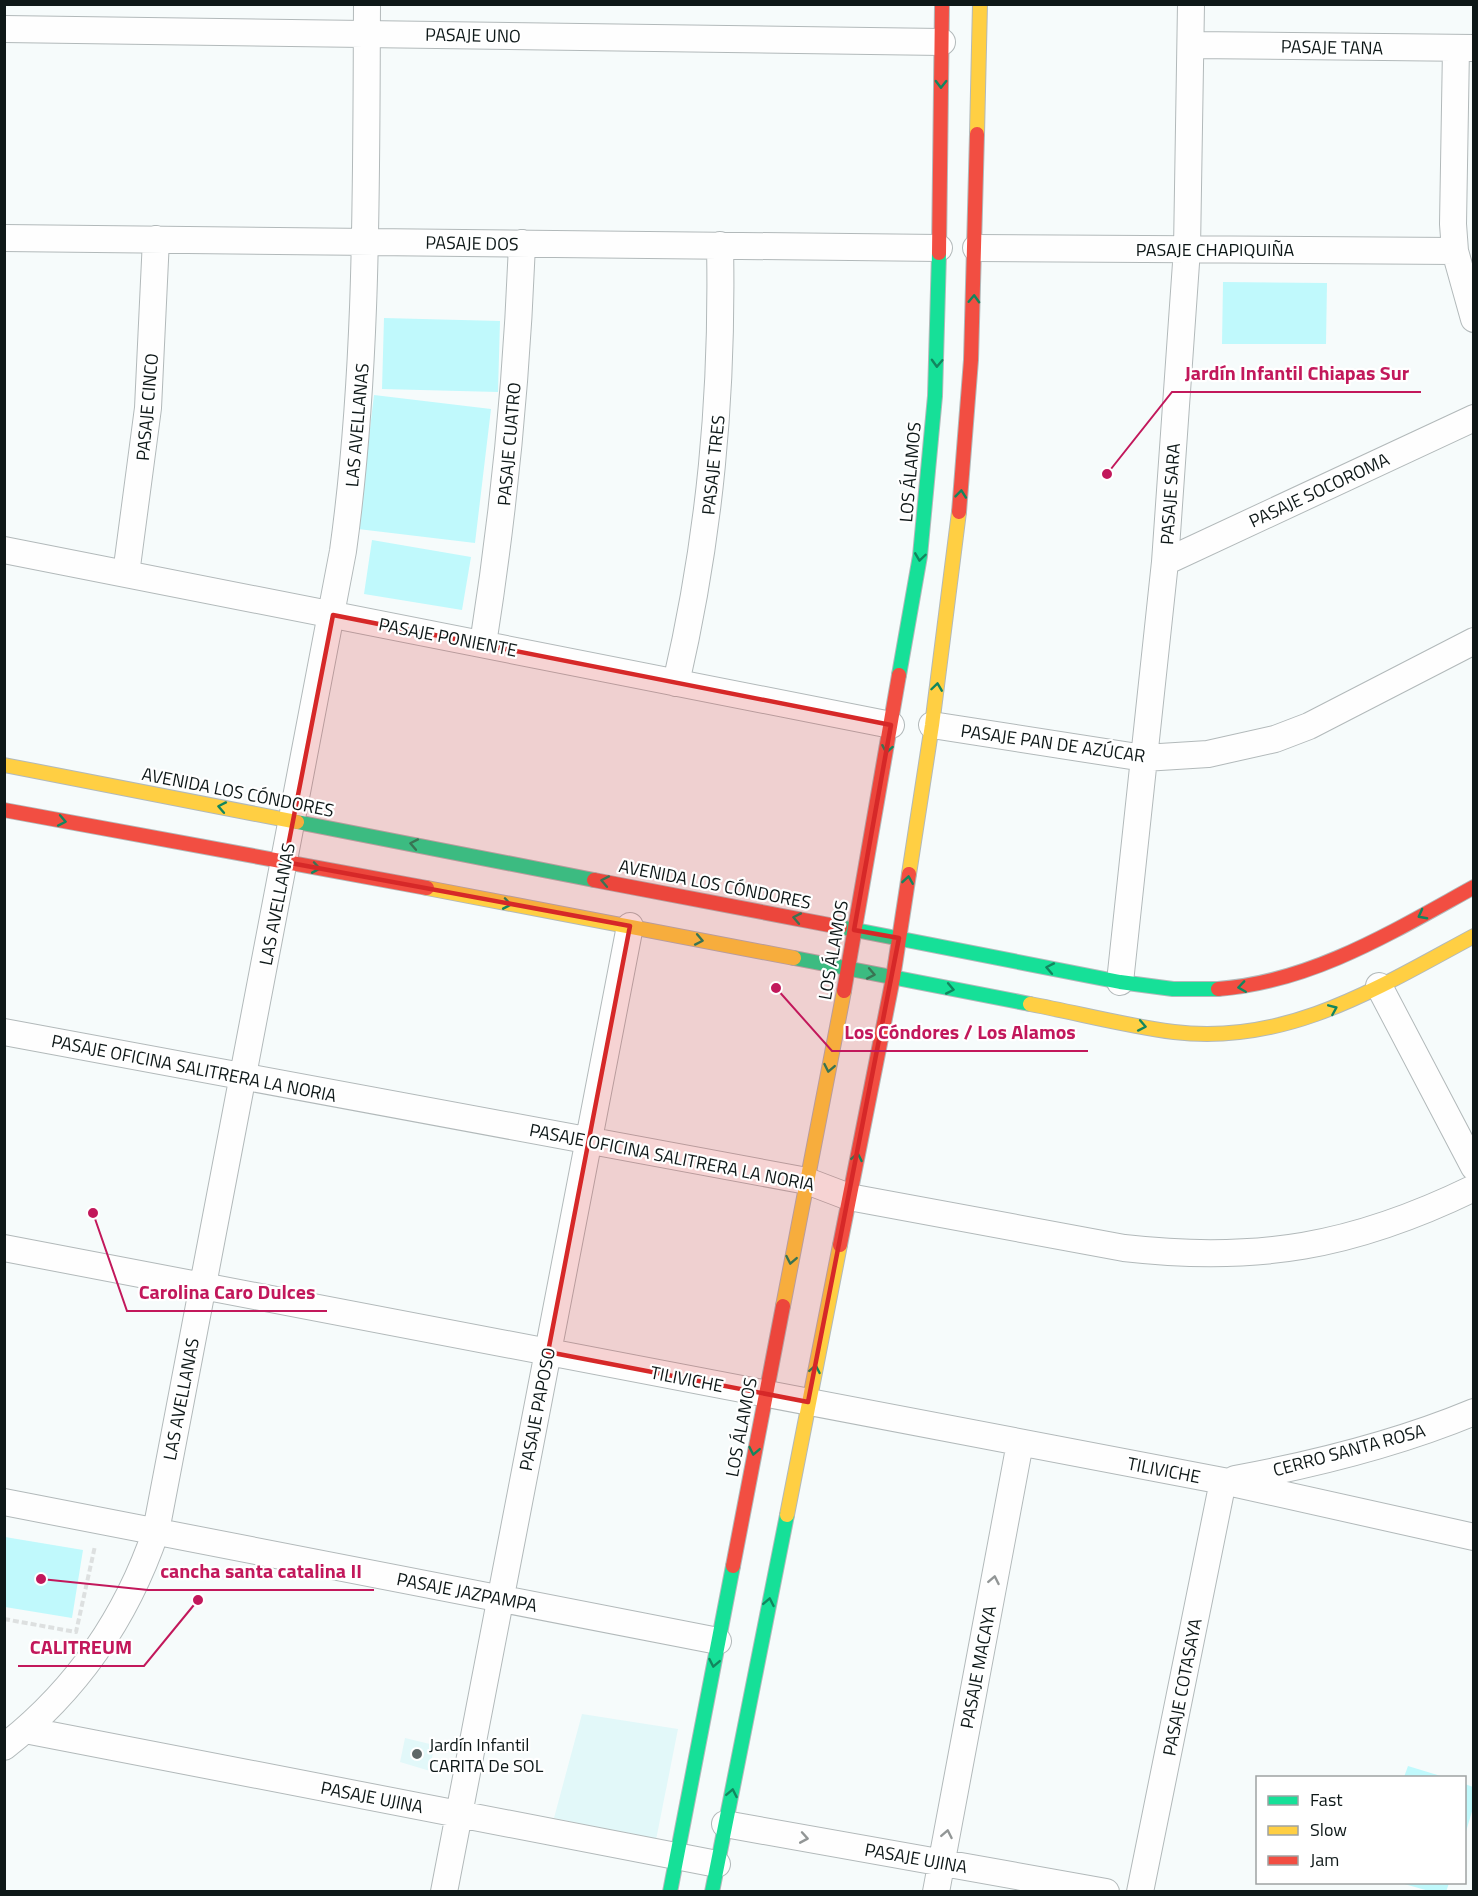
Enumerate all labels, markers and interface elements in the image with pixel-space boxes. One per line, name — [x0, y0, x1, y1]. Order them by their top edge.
street label: PASAJE UNO — [425, 21, 521, 49]
street label: PASAJE TANA — [1281, 33, 1384, 61]
one-way arrow — [935, 79, 947, 88]
street label: PASAJE DOS — [425, 229, 519, 257]
street label: PASAJE CHAPIQUIÑA — [1136, 236, 1295, 263]
one-way arrow — [967, 295, 980, 304]
street label: PASAJE CINCO — [129, 352, 165, 462]
callout: Jardín Infantil Chiapas Sur — [1172, 354, 1421, 392]
text: Jardín Infantil Chiapas Sur — [1185, 357, 1410, 388]
one-way arrow — [930, 358, 943, 367]
street label: LAS AVELLANAS — [338, 362, 376, 488]
street label: PASAJE CUATRO — [490, 381, 528, 507]
street label: PASAJE TRES — [694, 414, 732, 516]
street label: LOS ÁLAMOS — [892, 421, 928, 523]
street label: PASAJE SARA — [1153, 442, 1187, 546]
street label: PASAJE SOCOROMA — [1244, 446, 1394, 534]
one-way arrow — [955, 489, 967, 498]
one-way arrow — [914, 553, 926, 562]
street label: PASAJE PONIENTE — [376, 610, 520, 664]
one-way arrow — [931, 683, 943, 692]
street label: PASAJE PAN DE AZÚCAR — [959, 717, 1147, 769]
one-way arrow — [881, 744, 894, 754]
street label: AVENIDA LOS CÓNDORES — [140, 760, 336, 824]
one-way arrow — [218, 801, 228, 814]
one-way arrow — [57, 814, 67, 827]
one-way arrow — [409, 838, 419, 851]
street label: LAS AVELLANAS — [252, 841, 302, 967]
street label: AVENIDA LOS CÓNDORES — [617, 852, 813, 916]
one-way arrow — [310, 861, 320, 874]
one-way arrow — [601, 875, 611, 888]
one-way arrow — [902, 876, 914, 885]
one-way arrow — [502, 897, 512, 910]
street label: LOS ÁLAMOS — [811, 898, 855, 1002]
one-way arrow — [1418, 908, 1428, 919]
one-way arrow — [792, 912, 802, 925]
one-way arrow — [694, 933, 704, 946]
one-way arrow — [1045, 962, 1055, 975]
one-way arrow — [865, 967, 875, 980]
one-way arrow — [1238, 981, 1247, 993]
one-way arrow — [945, 982, 955, 995]
one-way arrow — [1327, 1004, 1338, 1016]
callout: Los Cóndores / Los Alamos — [832, 1013, 1088, 1051]
text: Los Cóndores / Los Alamos — [844, 1016, 1076, 1047]
one-way arrow — [1137, 1019, 1147, 1032]
street label: PASAJE OFICINA SALITRERA LA NORIA — [49, 1027, 339, 1109]
one-way arrow — [823, 1063, 836, 1073]
street label: PASAJE OFICINA SALITRERA LA NORIA — [527, 1116, 817, 1198]
one-way arrow — [850, 1153, 863, 1163]
one-way arrow — [785, 1254, 798, 1264]
callout: Carolina Caro Dulces — [127, 1273, 327, 1311]
text: Carolina Caro Dulces — [139, 1276, 315, 1307]
street label: LAS AVELLANAS — [156, 1336, 206, 1462]
street label: PASAJE PAPOSO — [512, 1345, 562, 1473]
street label: TILIVICHE — [648, 1359, 726, 1399]
one-way arrow — [808, 1364, 821, 1374]
street label: LOS ÁLAMOS — [718, 1375, 764, 1479]
street label: CERRO SANTA ROSA — [1270, 1417, 1428, 1483]
one-way arrow — [748, 1446, 761, 1456]
street label: TILIVICHE — [1125, 1450, 1203, 1490]
callout: cancha santa catalina II — [148, 1552, 374, 1590]
text: cancha santa catalina II — [160, 1555, 362, 1586]
street label: PASAJE JAZPAMPA — [395, 1565, 540, 1619]
one-way arrow — [987, 1576, 1000, 1586]
one-way arrow — [762, 1597, 775, 1607]
street label: PASAJE MACAYA — [953, 1603, 1003, 1731]
street label: PASAJE COTASAYA — [1155, 1616, 1209, 1758]
callout: CALITREUM — [18, 1628, 144, 1666]
text: CALITREUM — [30, 1631, 132, 1662]
one-way arrow — [708, 1658, 721, 1668]
place label: Jardín Infantil CARITA De SOL — [429, 1731, 544, 1779]
marker: Jardín Infantil CARITA De SOL — [410, 1747, 424, 1761]
street label: PASAJE UJINA — [318, 1774, 426, 1820]
legend — [1256, 1776, 1466, 1884]
text: Fast — [1310, 1786, 1343, 1813]
one-way arrow — [725, 1788, 738, 1798]
text: Slow — [1310, 1816, 1347, 1843]
one-way arrow — [940, 1829, 953, 1839]
one-way arrow — [798, 1831, 808, 1844]
street label: PASAJE UJINA — [862, 1836, 970, 1880]
text: Jam — [1310, 1846, 1339, 1873]

